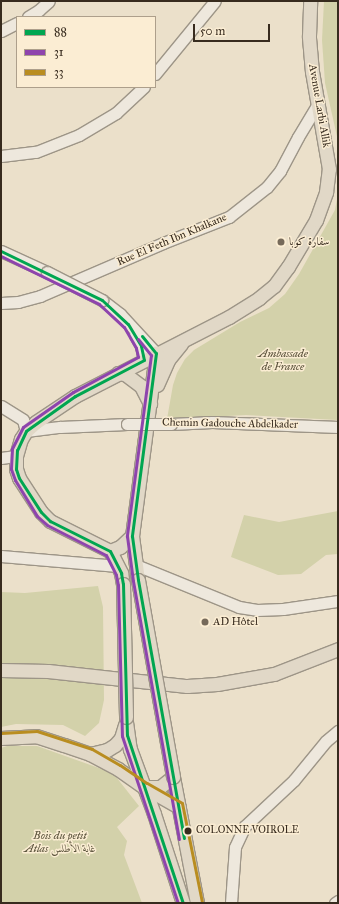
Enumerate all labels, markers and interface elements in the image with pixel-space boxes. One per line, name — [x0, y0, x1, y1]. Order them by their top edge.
legend — [16, 16, 156, 88]
scale bar — [195, 16, 272, 42]
text: 50 m — [200, 24, 225, 38]
text: 88 — [54, 25, 67, 39]
text: 31 — [54, 45, 64, 59]
street label: Avenue Larbi Allik — [305, 63, 333, 149]
text: 33 — [54, 65, 64, 79]
street label: Rue El Feth Ibn Khalkane — [115, 211, 229, 269]
place label: سفارة كوبا — [289, 235, 329, 249]
marker: سفارة كوبا — [276, 237, 286, 247]
park label: Ambassade de France — [258, 348, 308, 374]
street label: Chemin Gadouche Abdelkader — [162, 416, 298, 432]
place label: AD Hôtel — [213, 615, 258, 629]
marker: AD Hôtel — [200, 617, 210, 627]
place label: COLONNE VOIROLE — [196, 825, 299, 837]
marker: COLONNE VOIROLE — [183, 826, 193, 836]
park label: Bois du petit Atlas غابة الأطلس — [24, 830, 96, 856]

